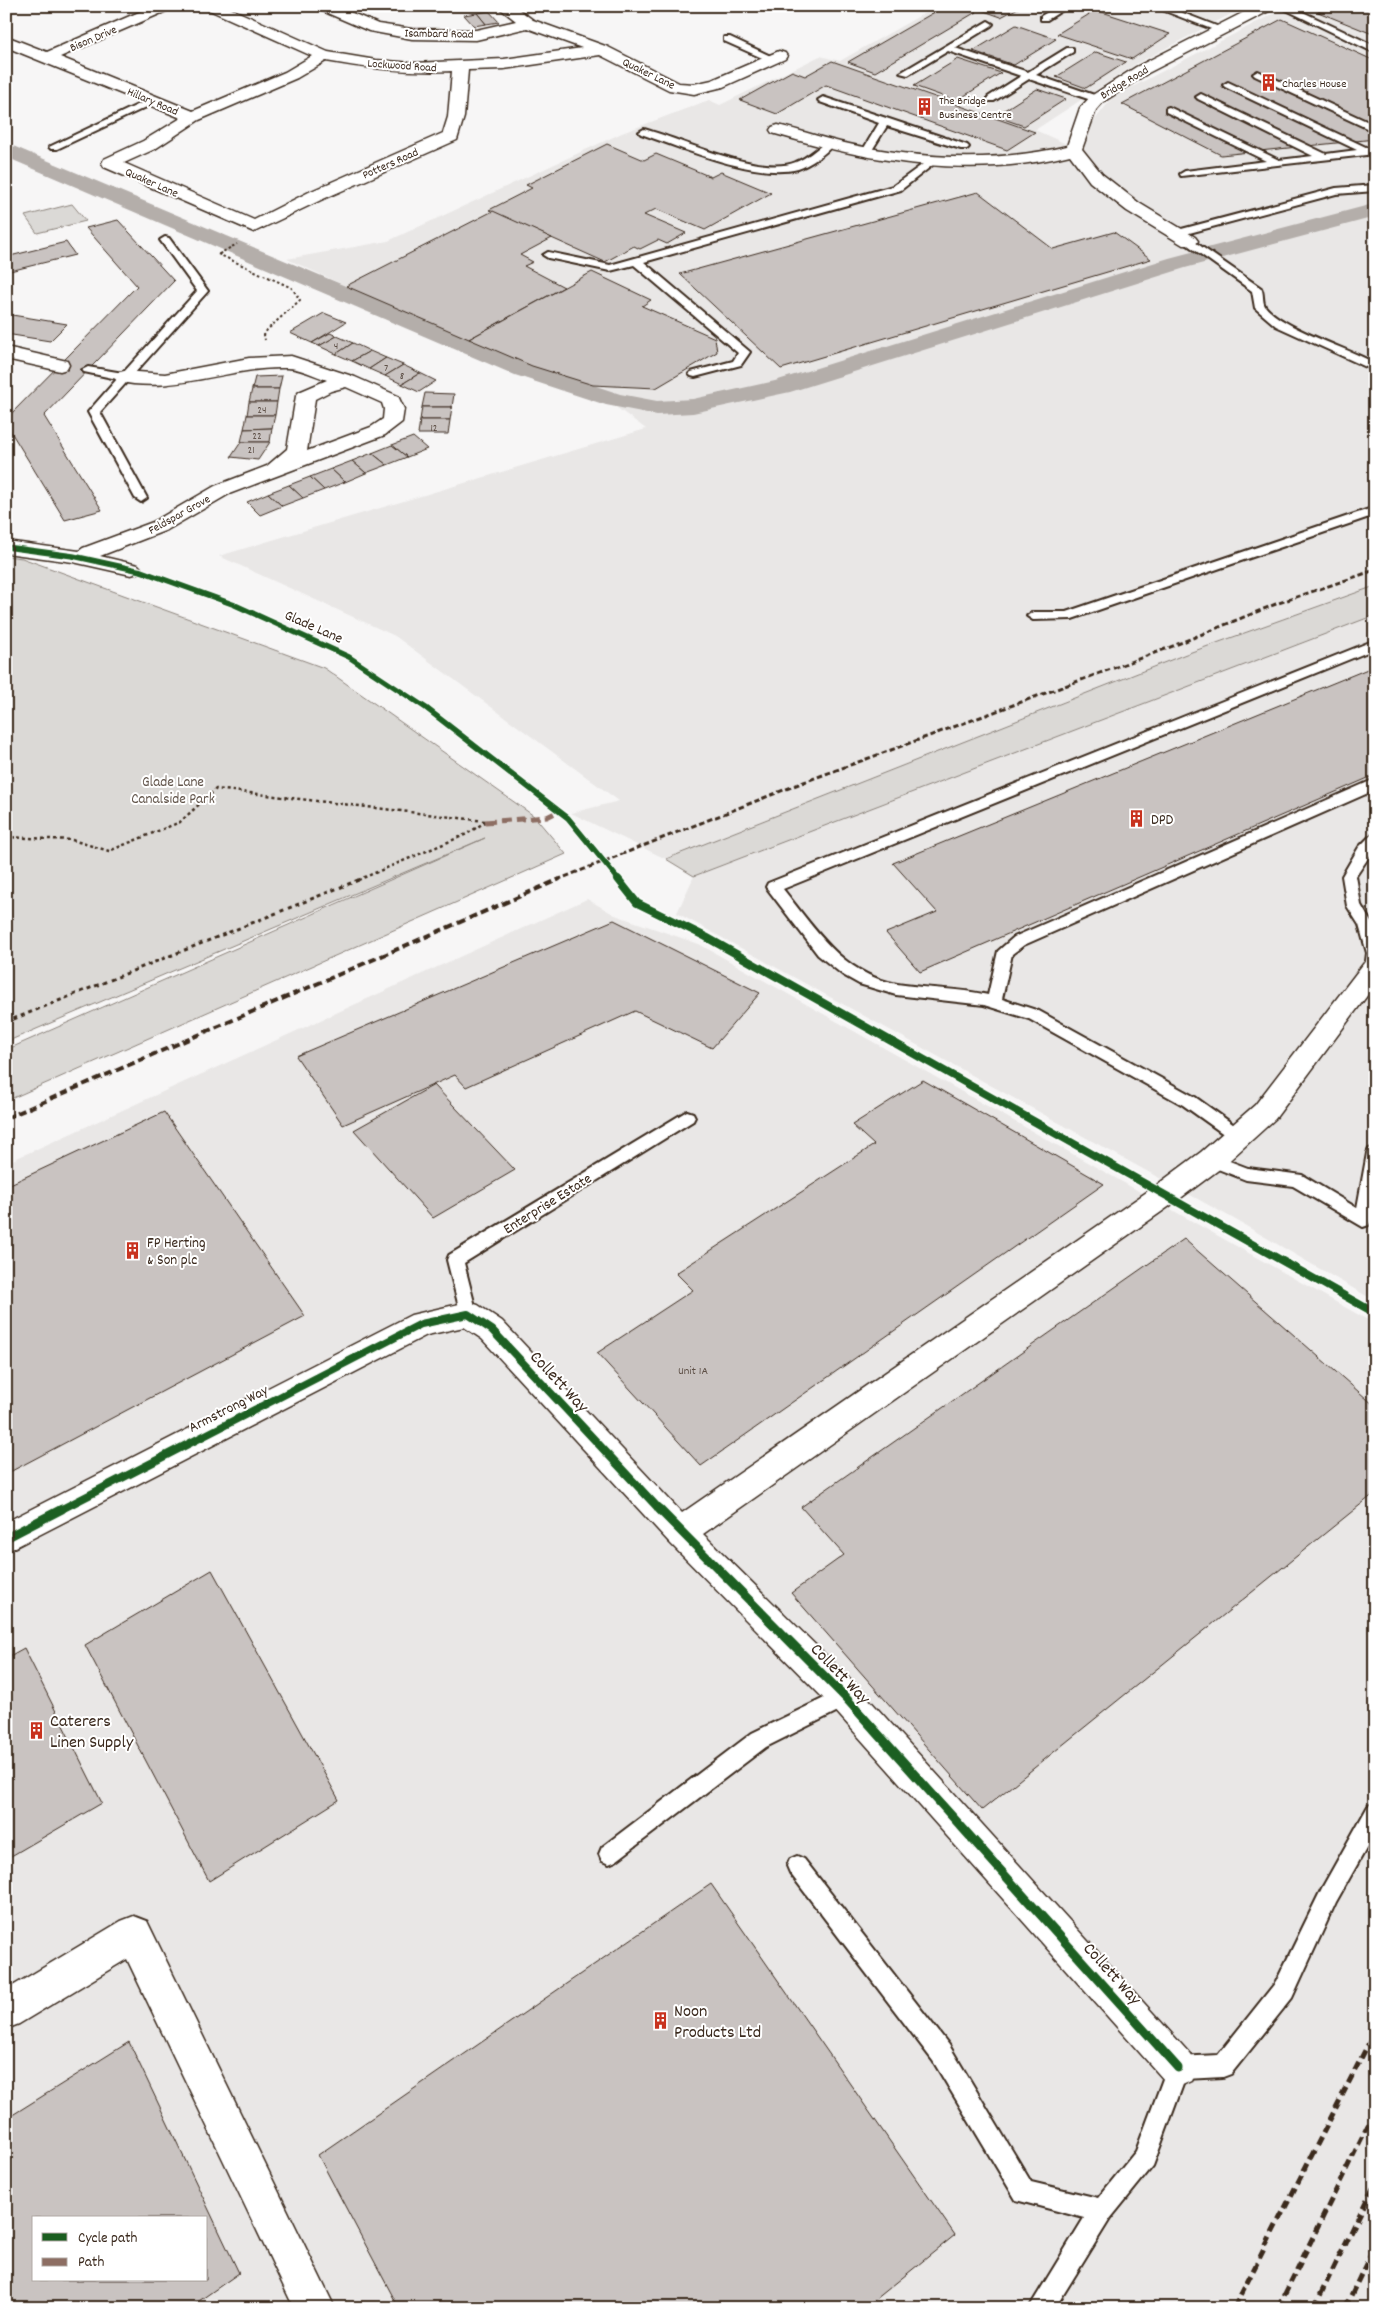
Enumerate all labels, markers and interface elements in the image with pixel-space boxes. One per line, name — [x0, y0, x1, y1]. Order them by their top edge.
street label: Bison Drive — [67, 22, 120, 57]
street label: Isambard Road — [404, 25, 473, 44]
street label: Quaker Lane — [619, 54, 677, 94]
street label: Lockwood Road — [367, 56, 437, 77]
street label: Bridge Road — [1097, 62, 1152, 104]
building icon: Charles House — [1258, 73, 1278, 93]
place label: Charles House — [1282, 76, 1346, 93]
street label: Hillary Road — [124, 84, 181, 121]
place label: The Bridge Business Centre — [939, 93, 1012, 124]
building icon: The Bridge Business Centre — [915, 97, 935, 117]
street label: Potters Road — [360, 144, 421, 184]
street label: Quaker Lane — [122, 164, 181, 203]
house number: 4 — [334, 339, 338, 355]
house number: 7 — [384, 361, 388, 377]
house number: 8 — [400, 369, 404, 385]
house number: 24 — [257, 403, 267, 419]
house number: 12 — [430, 421, 438, 437]
house number: 22 — [252, 429, 262, 445]
house number: 21 — [247, 443, 255, 459]
street label: Feldspar Grove — [146, 491, 214, 539]
street label: Glade Lane — [280, 605, 346, 651]
park label: Glade Lane Canalside Park — [131, 772, 215, 811]
building icon: DPD — [1127, 809, 1147, 829]
place label: DPD — [1151, 810, 1174, 832]
street label: Enterprise Estate — [499, 1168, 597, 1241]
place label: FP Herting & Son plc — [147, 1233, 206, 1272]
building icon: FP Herting & Son plc — [123, 1241, 143, 1261]
street label: Collett Way — [523, 1346, 594, 1420]
house number: Unit 1A — [678, 1363, 708, 1380]
street label: Armstrong Way — [185, 1380, 273, 1439]
street label: Collett Way — [804, 1638, 875, 1712]
place label: Caterers Linen Supply — [50, 1710, 134, 1756]
building icon: Caterers Linen Supply — [26, 1720, 46, 1740]
street label: Collett Way — [1076, 1938, 1147, 2012]
place label: Noon Products Ltd — [674, 2000, 761, 2046]
building icon: Noon Products Ltd — [650, 2010, 670, 2030]
legend — [32, 2216, 208, 2282]
text: Cycle path — [78, 2228, 138, 2250]
text: Path — [78, 2252, 104, 2274]

